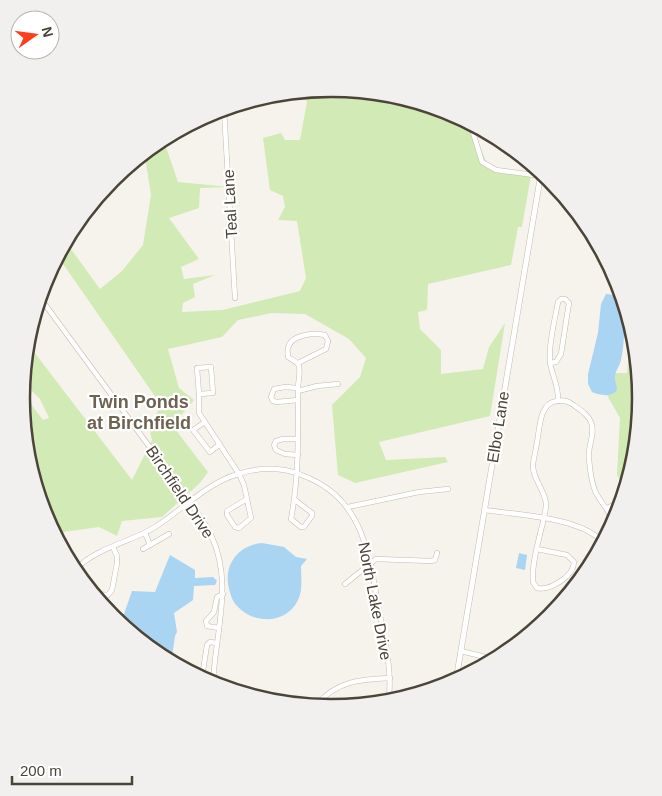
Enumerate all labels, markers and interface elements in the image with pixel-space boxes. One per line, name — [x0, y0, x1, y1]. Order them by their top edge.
north arrow — [10, 10, 60, 60]
text: N — [39, 25, 57, 39]
street label: Teal Lane — [220, 169, 240, 239]
street label: Elbo Lane — [484, 390, 512, 464]
district label: Twin Ponds at Birchfield — [87, 392, 191, 433]
street label: Birchfield Drive — [143, 443, 217, 541]
street label: North Lake Drive — [355, 540, 395, 662]
scale bar — [12, 754, 132, 786]
text: 200 m — [20, 762, 62, 779]

